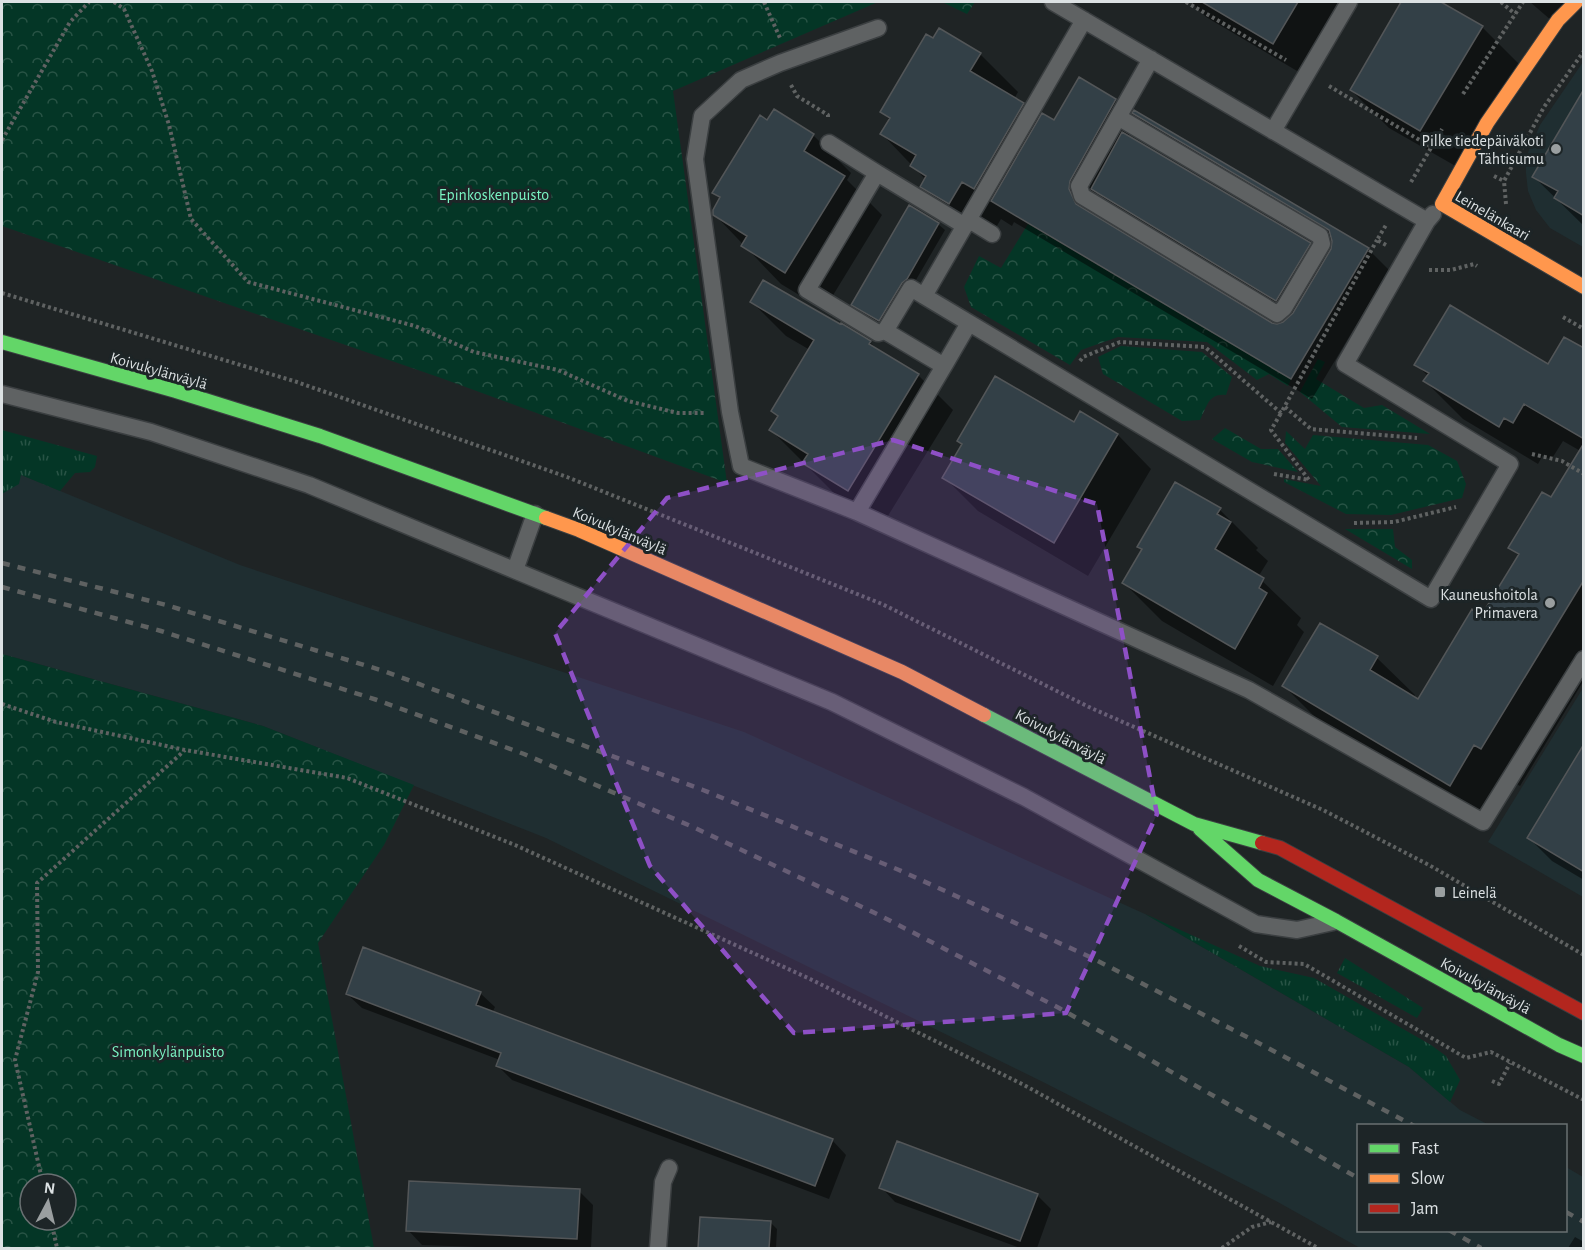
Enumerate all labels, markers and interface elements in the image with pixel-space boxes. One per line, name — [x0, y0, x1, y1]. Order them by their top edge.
place label: Pilke tiedepäiväkoti Tähtisumu — [1422, 133, 1544, 167]
marker: Pilke tiedepäiväkoti Tähtisumu — [1549, 142, 1563, 156]
park label: Epinkoskenpuisto — [439, 187, 549, 203]
street label: Leinelänkaari — [1452, 188, 1533, 244]
street label: Koivukylänväylä — [108, 349, 209, 393]
street label: Koivukylänväylä — [570, 504, 669, 559]
place label: Kauneushoitola Primavera — [1440, 587, 1538, 621]
marker: Kauneushoitola Primavera — [1543, 596, 1557, 610]
street label: Koivukylänväylä — [1012, 706, 1109, 768]
marker: Leinelä — [1433, 885, 1447, 899]
place label: Leinelä — [1452, 885, 1497, 901]
street label: Koivukylänväylä — [1437, 955, 1533, 1018]
park label: Simonkylänpuisto — [112, 1044, 224, 1061]
legend — [1357, 1124, 1567, 1232]
text: Fast — [1411, 1140, 1439, 1158]
text: Slow — [1411, 1170, 1444, 1188]
north arrow — [18, 1172, 78, 1232]
text: N — [43, 1179, 56, 1197]
text: Jam — [1411, 1200, 1439, 1218]

